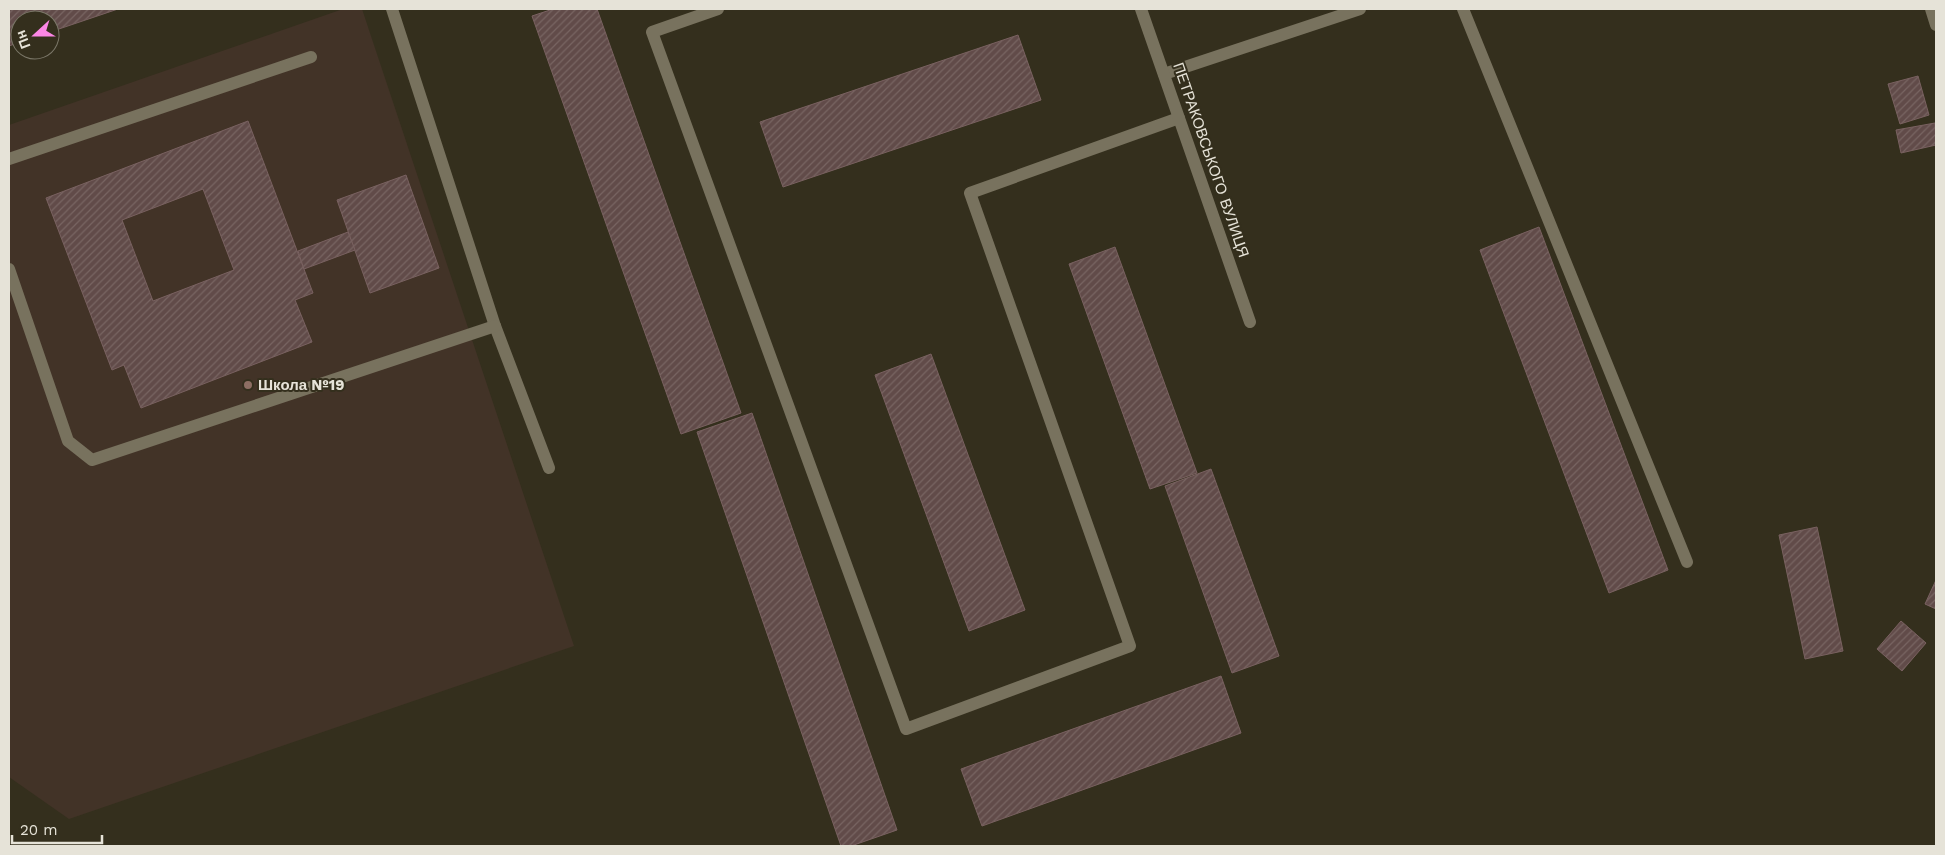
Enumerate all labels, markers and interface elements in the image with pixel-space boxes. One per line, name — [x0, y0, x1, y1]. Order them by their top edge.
north arrow — [10, 10, 60, 60]
text: Пн — [12, 28, 34, 51]
street label: ПЕТРАКОВСЬКОГО ВУЛИЦЯ — [1169, 60, 1253, 260]
place label: Школа №19 — [258, 376, 345, 394]
marker: Школа №19 — [242, 379, 254, 391]
scale bar — [12, 812, 102, 844]
text: 20 m — [20, 821, 58, 839]

